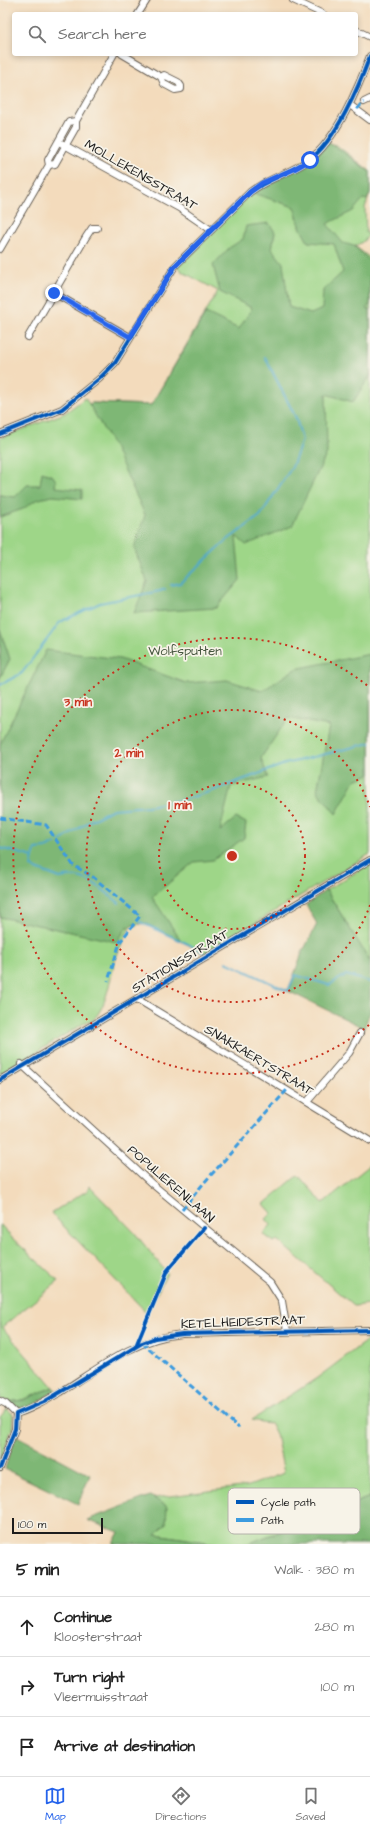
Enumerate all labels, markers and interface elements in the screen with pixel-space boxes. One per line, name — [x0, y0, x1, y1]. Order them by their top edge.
search box — [12, 12, 358, 56]
icon: search — [26, 23, 48, 45]
text: Search here — [58, 24, 147, 45]
street label: MOLLEKENSSTRAAT — [81, 135, 202, 215]
route start — [301, 151, 319, 169]
route end — [45, 284, 63, 302]
park label: Wolfsputten — [148, 642, 222, 660]
text: 3 min — [63, 694, 92, 711]
text: 2 min — [114, 745, 143, 762]
text: 1 min — [168, 797, 192, 814]
centre of rings — [225, 849, 239, 863]
street label: STATIONSSTRAAT — [128, 924, 233, 997]
street label: SNAKKAERTSTRAAT — [201, 1020, 318, 1100]
street label: POPULIERENLAAN — [124, 1141, 218, 1227]
street label: KETELHEIDESTRAAT — [180, 1311, 306, 1333]
legend — [228, 1488, 360, 1534]
text: Cycle path — [261, 1495, 316, 1511]
text: Path — [261, 1513, 284, 1528]
scale bar — [12, 1516, 103, 1535]
text: 100 m — [18, 1517, 46, 1532]
text: 5 min — [16, 1558, 59, 1582]
text: Walk · 380 m — [274, 1561, 354, 1579]
text: Continue — [54, 1607, 112, 1628]
icon: ahead — [16, 1616, 38, 1638]
text: 280 m — [315, 1618, 354, 1636]
text: Kloosterstraat — [54, 1628, 142, 1646]
text: Turn right — [54, 1667, 125, 1688]
icon: right — [16, 1676, 38, 1698]
text: 100 m — [321, 1678, 354, 1696]
text: Vleermuisstraat — [54, 1688, 148, 1706]
icon: arrive — [16, 1736, 38, 1758]
text: Arrive at destination — [54, 1736, 195, 1757]
tab: Map — [44, 1785, 66, 1824]
tab: Directions — [155, 1785, 207, 1824]
tab: Saved — [296, 1785, 326, 1824]

